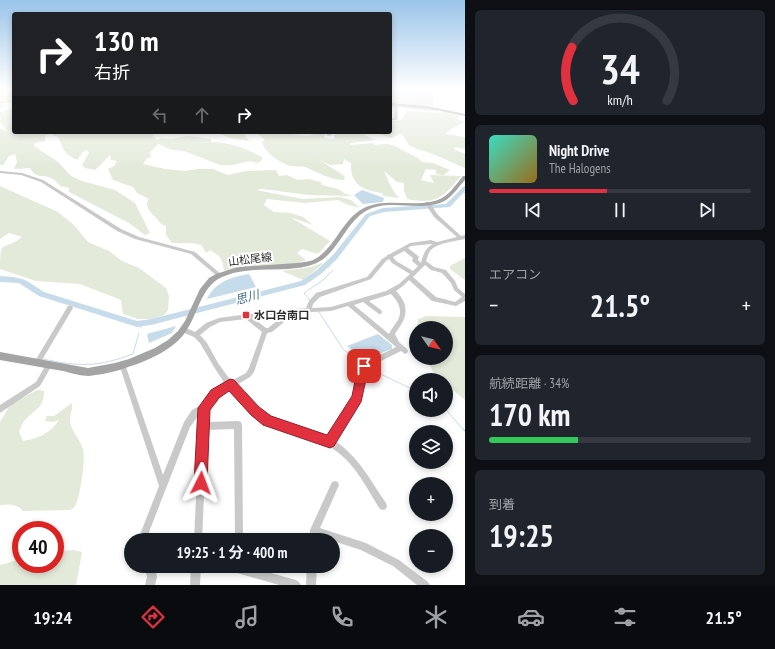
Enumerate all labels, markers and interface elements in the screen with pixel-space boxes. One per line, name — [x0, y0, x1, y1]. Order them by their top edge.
text: 130 m — [94, 22, 158, 59]
icon: right — [28, 28, 80, 80]
text: 34 — [600, 41, 640, 94]
text: 右折 — [94, 61, 130, 84]
text: km/h — [607, 89, 633, 108]
icon: left — [149, 104, 171, 126]
icon: ahead — [191, 104, 213, 126]
icon: right — [233, 104, 255, 126]
text: Night Drive — [549, 141, 609, 160]
text: The Halogens — [549, 160, 611, 177]
icon: previous — [522, 199, 544, 221]
icon: pause — [609, 199, 631, 221]
icon: next — [696, 199, 718, 221]
street label: 山松尾線 — [227, 249, 273, 269]
text: エアコン — [489, 266, 541, 283]
water label: 思川 — [233, 286, 262, 307]
text: 21.5° — [590, 286, 650, 325]
text: − — [489, 291, 498, 319]
text: + — [742, 291, 751, 319]
place label: 水口台南口 — [254, 308, 309, 322]
marker: 水口台南口 — [241, 310, 251, 320]
north arrow — [409, 321, 453, 365]
map controls — [409, 321, 453, 573]
pin — [347, 349, 381, 383]
icon: arrive — [353, 355, 375, 377]
button: sound — [409, 373, 453, 417]
text: 航続距離 · 34% — [489, 375, 569, 392]
text: 170 km — [489, 395, 570, 434]
button: layers — [409, 425, 453, 469]
position arrow — [180, 462, 222, 504]
button: + — [409, 477, 453, 521]
text: 到着 — [489, 496, 515, 513]
text: 19:25 — [489, 516, 554, 555]
speed limit sign: 40 — [12, 521, 64, 573]
button: − — [409, 529, 453, 573]
text: 19:25 · 1 分 · 400 m — [177, 543, 287, 562]
icon: directions — [139, 603, 167, 631]
icon: music — [233, 603, 261, 631]
icon: phone — [328, 603, 356, 631]
icon: climate — [422, 603, 450, 631]
icon: car — [517, 603, 545, 631]
icon: filters — [611, 603, 639, 631]
text: 19:24 — [33, 606, 72, 629]
text: 21.5° — [706, 606, 742, 629]

